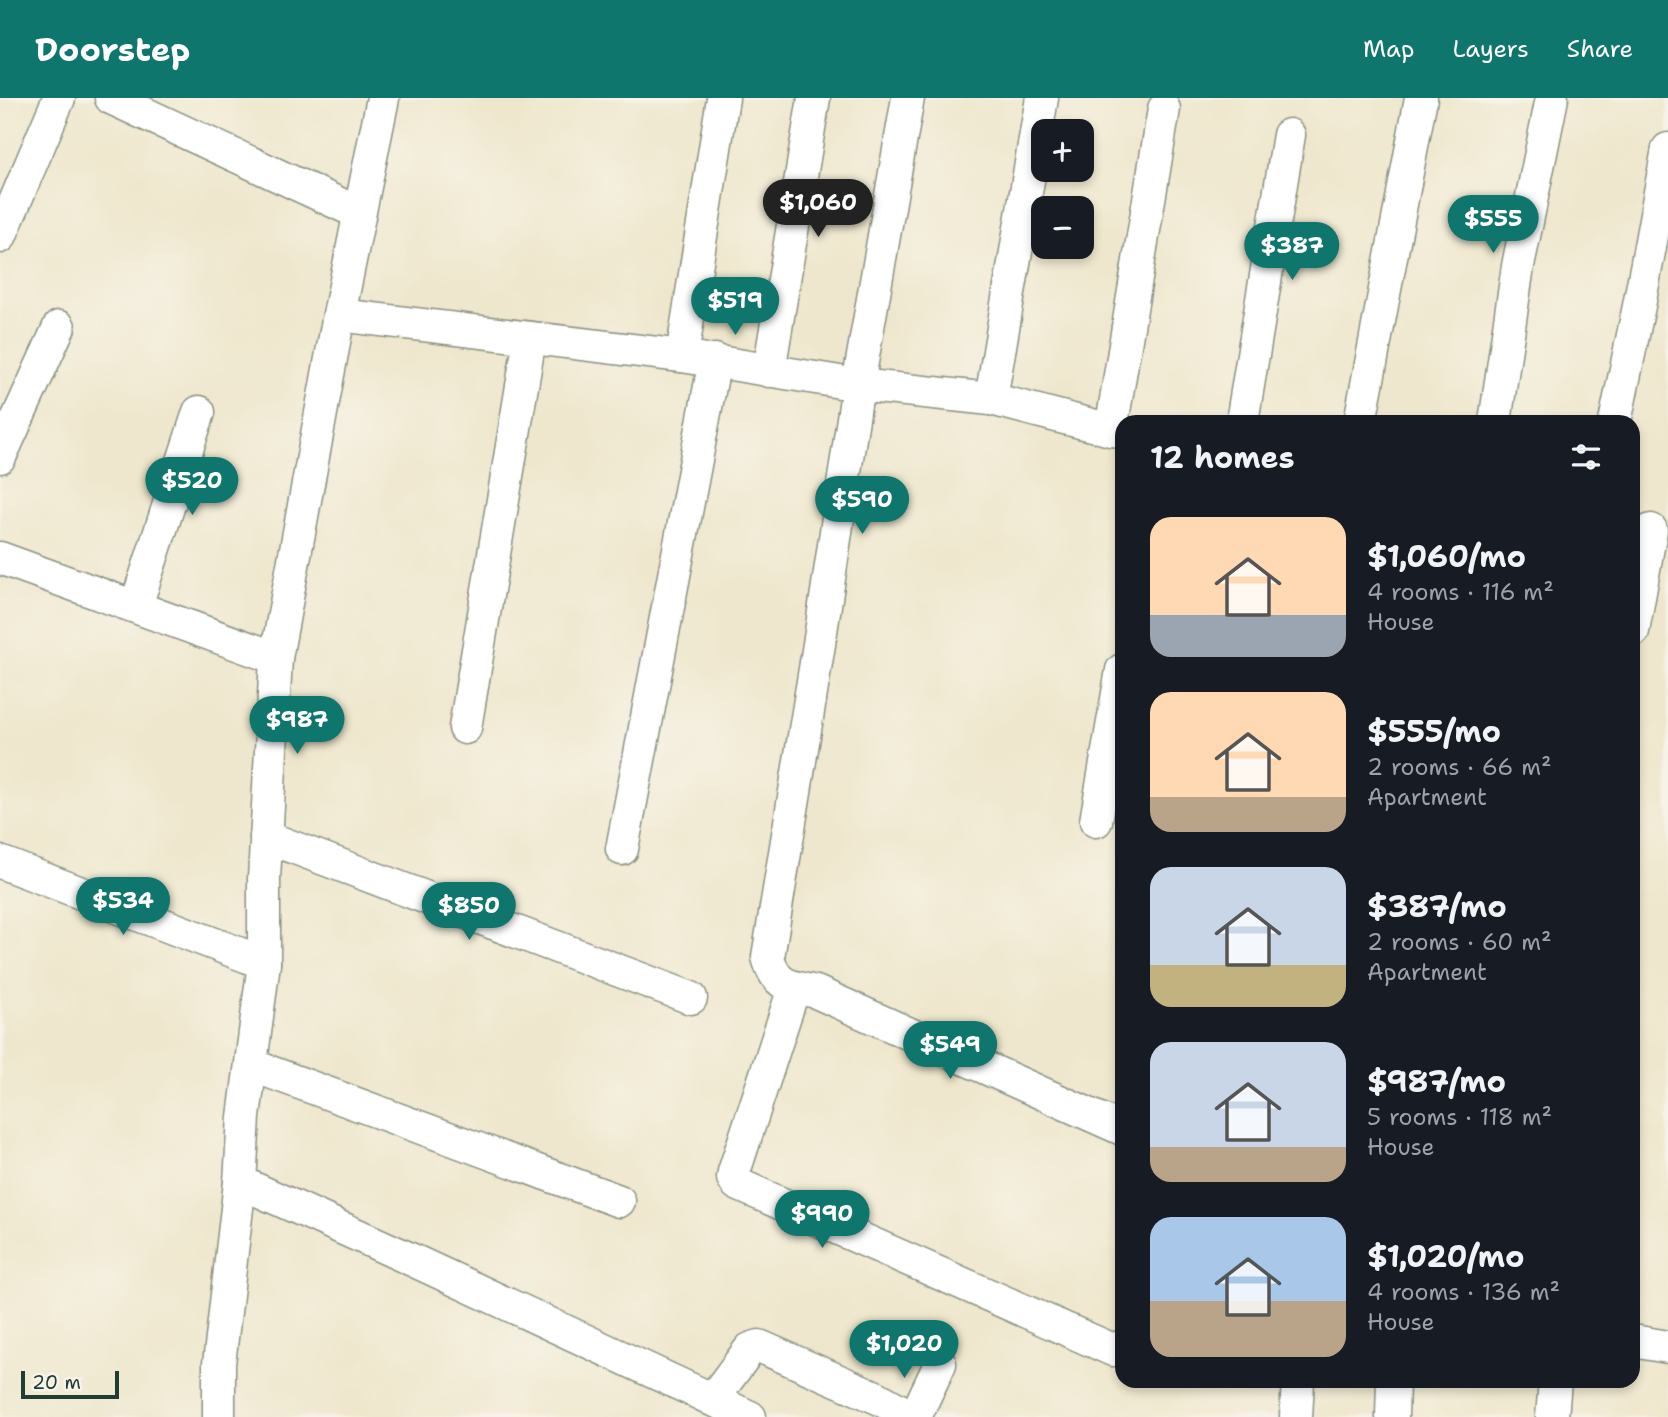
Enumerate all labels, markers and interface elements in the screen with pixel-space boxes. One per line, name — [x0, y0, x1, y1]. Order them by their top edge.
text: Doorstep — [35, 27, 190, 72]
text: Map — [1363, 33, 1414, 65]
text: Layers — [1452, 33, 1529, 65]
text: Share — [1567, 33, 1633, 65]
map controls — [1031, 119, 1094, 259]
button: + — [1031, 119, 1094, 182]
pin: $1,060 — [761, 180, 875, 239]
text: $1,060 — [779, 187, 857, 217]
pin: $555 — [1452, 195, 1534, 255]
button: − — [1031, 196, 1094, 259]
text: $555 — [1464, 203, 1522, 233]
pin: $387 — [1251, 222, 1333, 282]
text: $387 — [1260, 230, 1324, 260]
pin: $519 — [694, 278, 776, 337]
text: $519 — [707, 285, 763, 315]
text: 12 homes — [1150, 437, 1294, 478]
icon: filters — [1567, 438, 1605, 476]
pin: $520 — [151, 458, 233, 517]
text: $520 — [161, 465, 223, 495]
pin: $590 — [821, 476, 903, 536]
text: $590 — [831, 484, 893, 514]
text: $1,060/mo — [1367, 536, 1526, 577]
icon: home — [1206, 545, 1290, 629]
text: 4 rooms · 116 m² — [1367, 577, 1554, 607]
text: House — [1367, 607, 1435, 637]
pin: $987 — [256, 696, 338, 756]
text: $987 — [266, 704, 328, 734]
text: $555/mo — [1367, 711, 1501, 752]
icon: home — [1206, 720, 1290, 804]
text: 2 rooms · 66 m² — [1367, 752, 1552, 782]
text: Apartment — [1367, 782, 1487, 812]
pin: $534 — [82, 878, 164, 937]
pin: $850 — [428, 882, 510, 942]
text: $534 — [92, 885, 154, 915]
text: $387/mo — [1367, 886, 1507, 927]
text: $850 — [438, 890, 500, 920]
icon: home — [1206, 895, 1290, 979]
text: 2 rooms · 60 m² — [1367, 927, 1552, 957]
text: Apartment — [1367, 957, 1487, 987]
pin: $549 — [909, 1021, 991, 1081]
text: $549 — [919, 1029, 981, 1059]
text: $987/mo — [1367, 1061, 1506, 1102]
icon: home — [1206, 1070, 1290, 1154]
text: 5 rooms · 118 m² — [1367, 1102, 1552, 1132]
text: House — [1367, 1132, 1435, 1162]
pin: $990 — [781, 1190, 863, 1250]
text: $990 — [791, 1198, 853, 1228]
text: $1,020/mo — [1367, 1236, 1525, 1277]
icon: home — [1206, 1245, 1290, 1329]
text: 4 rooms · 136 m² — [1367, 1277, 1560, 1307]
text: House — [1367, 1307, 1435, 1337]
pin: $1,020 — [847, 1320, 961, 1380]
text: $1,020 — [865, 1328, 943, 1358]
scale bar — [21, 1368, 119, 1400]
text: 20 m — [32, 1370, 81, 1395]

